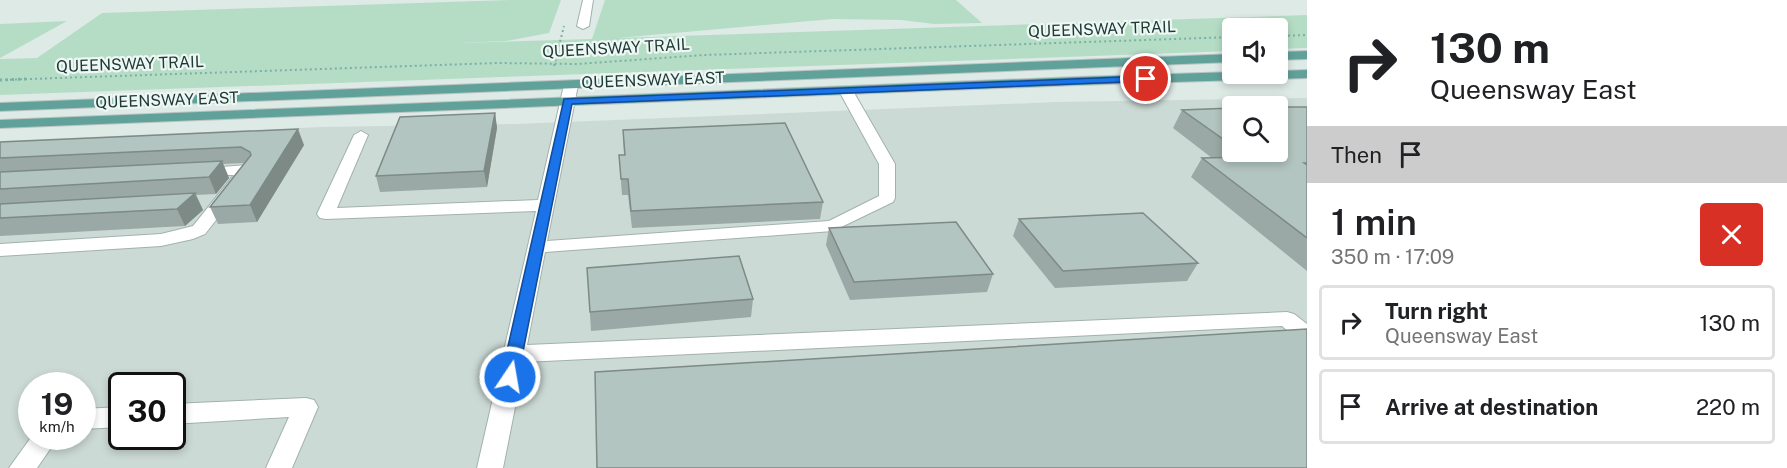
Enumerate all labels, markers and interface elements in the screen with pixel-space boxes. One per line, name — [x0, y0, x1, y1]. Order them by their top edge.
street label: QUEENSWAY TRAIL — [1028, 17, 1176, 41]
map controls — [1222, 18, 1288, 162]
button: sound — [1222, 18, 1288, 84]
text: 130 m — [1430, 23, 1550, 72]
icon: right — [1331, 24, 1409, 102]
street label: QUEENSWAY TRAIL — [542, 35, 690, 61]
street label: QUEENSWAY TRAIL — [56, 52, 204, 76]
pin — [1120, 53, 1171, 104]
icon: arrive — [1129, 62, 1162, 95]
street label: QUEENSWAY EAST — [581, 68, 725, 92]
text: Queensway East — [1430, 73, 1637, 105]
street label: QUEENSWAY EAST — [95, 88, 239, 112]
button: search — [1222, 96, 1288, 162]
icon: arrive — [1394, 138, 1427, 171]
text: Then — [1331, 142, 1382, 168]
text: 1 min — [1331, 201, 1417, 243]
button: close — [1700, 203, 1763, 266]
text: 350 m · 17:09 — [1331, 245, 1454, 269]
text: Turn right — [1385, 298, 1488, 324]
icon: right — [1334, 306, 1367, 339]
text: 130 m — [1699, 310, 1760, 336]
text: Queensway East — [1385, 324, 1538, 348]
position arrow — [478, 345, 542, 409]
speed limit sign: 30 — [108, 372, 186, 450]
text: 19 — [41, 386, 73, 422]
icon: arrive — [1334, 390, 1367, 423]
text: Arrive at destination — [1385, 394, 1598, 420]
text: 220 m — [1696, 394, 1760, 420]
text: km/h — [39, 418, 75, 435]

